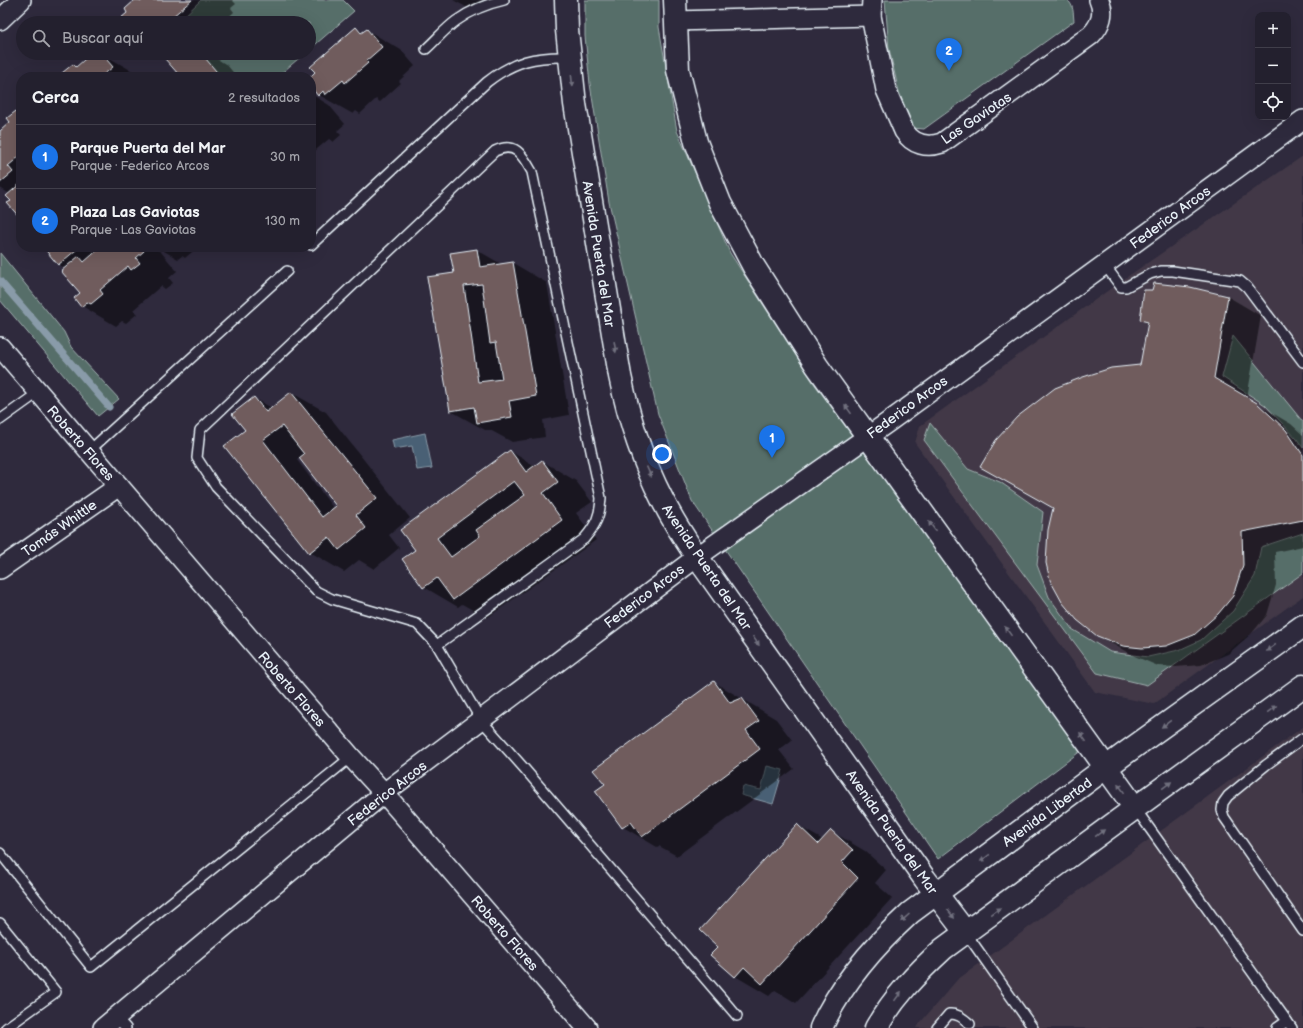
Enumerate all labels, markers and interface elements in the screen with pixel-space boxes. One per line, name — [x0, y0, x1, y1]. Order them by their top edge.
map controls — [1255, 12, 1291, 120]
button: + — [1255, 12, 1291, 48]
search box — [16, 16, 316, 60]
icon: search — [30, 27, 52, 49]
text: Buscar aquí — [62, 29, 143, 48]
pin: 2 — [936, 38, 962, 71]
button: − — [1255, 48, 1291, 84]
one-way arrow — [569, 75, 575, 87]
button: locate — [1255, 84, 1291, 120]
text: Cerca — [32, 88, 79, 108]
street label: Las Gaviotas — [938, 89, 1015, 148]
text: 2 resultados — [228, 90, 300, 106]
text: Parque Puerta del Mar — [70, 139, 226, 158]
text: 1 — [42, 149, 48, 165]
text: 30 m — [270, 149, 300, 165]
text: Parque · Federico Arcos — [70, 158, 209, 174]
street label: Avenida Puerta del Mar — [579, 180, 619, 329]
street label: Federico Arcos — [1127, 182, 1214, 252]
text: Plaza Las Gaviotas — [70, 203, 200, 222]
text: 2 — [41, 213, 49, 229]
text: 130 m — [265, 213, 300, 229]
text: Parque · Las Gaviotas — [70, 222, 196, 238]
one-way arrow — [612, 341, 618, 353]
street label: Federico Arcos — [864, 372, 951, 442]
street label: Roberto Flores — [43, 402, 118, 485]
one-way arrow — [844, 404, 852, 414]
pin: 1 — [759, 425, 785, 458]
your location — [652, 444, 672, 464]
one-way arrow — [647, 467, 653, 479]
street label: Tomás Whittle — [18, 496, 100, 561]
street label: Avenida Puerta del Mar — [658, 501, 756, 634]
one-way arrow — [928, 521, 936, 531]
street label: Federico Arcos — [601, 561, 688, 632]
one-way arrow — [1003, 626, 1012, 637]
one-way arrow — [752, 635, 760, 646]
one-way arrow — [1266, 644, 1277, 652]
street label: Roberto Flores — [254, 648, 329, 731]
one-way arrow — [1267, 705, 1277, 713]
one-way arrow — [1160, 720, 1171, 728]
one-way arrow — [1080, 732, 1088, 742]
street label: Federico Arcos — [344, 757, 430, 830]
street label: Avenida Puerta del Mar — [842, 767, 942, 899]
street label: Avenida Libertad — [999, 774, 1095, 851]
one-way arrow — [1161, 781, 1172, 789]
one-way arrow — [1117, 783, 1125, 793]
one-way arrow — [1095, 830, 1105, 838]
one-way arrow — [980, 854, 990, 862]
street label: Roberto Flores — [467, 892, 542, 975]
one-way arrow — [990, 907, 1001, 915]
one-way arrow — [946, 908, 955, 919]
one-way arrow — [900, 913, 910, 923]
one-way arrow — [894, 990, 902, 1001]

